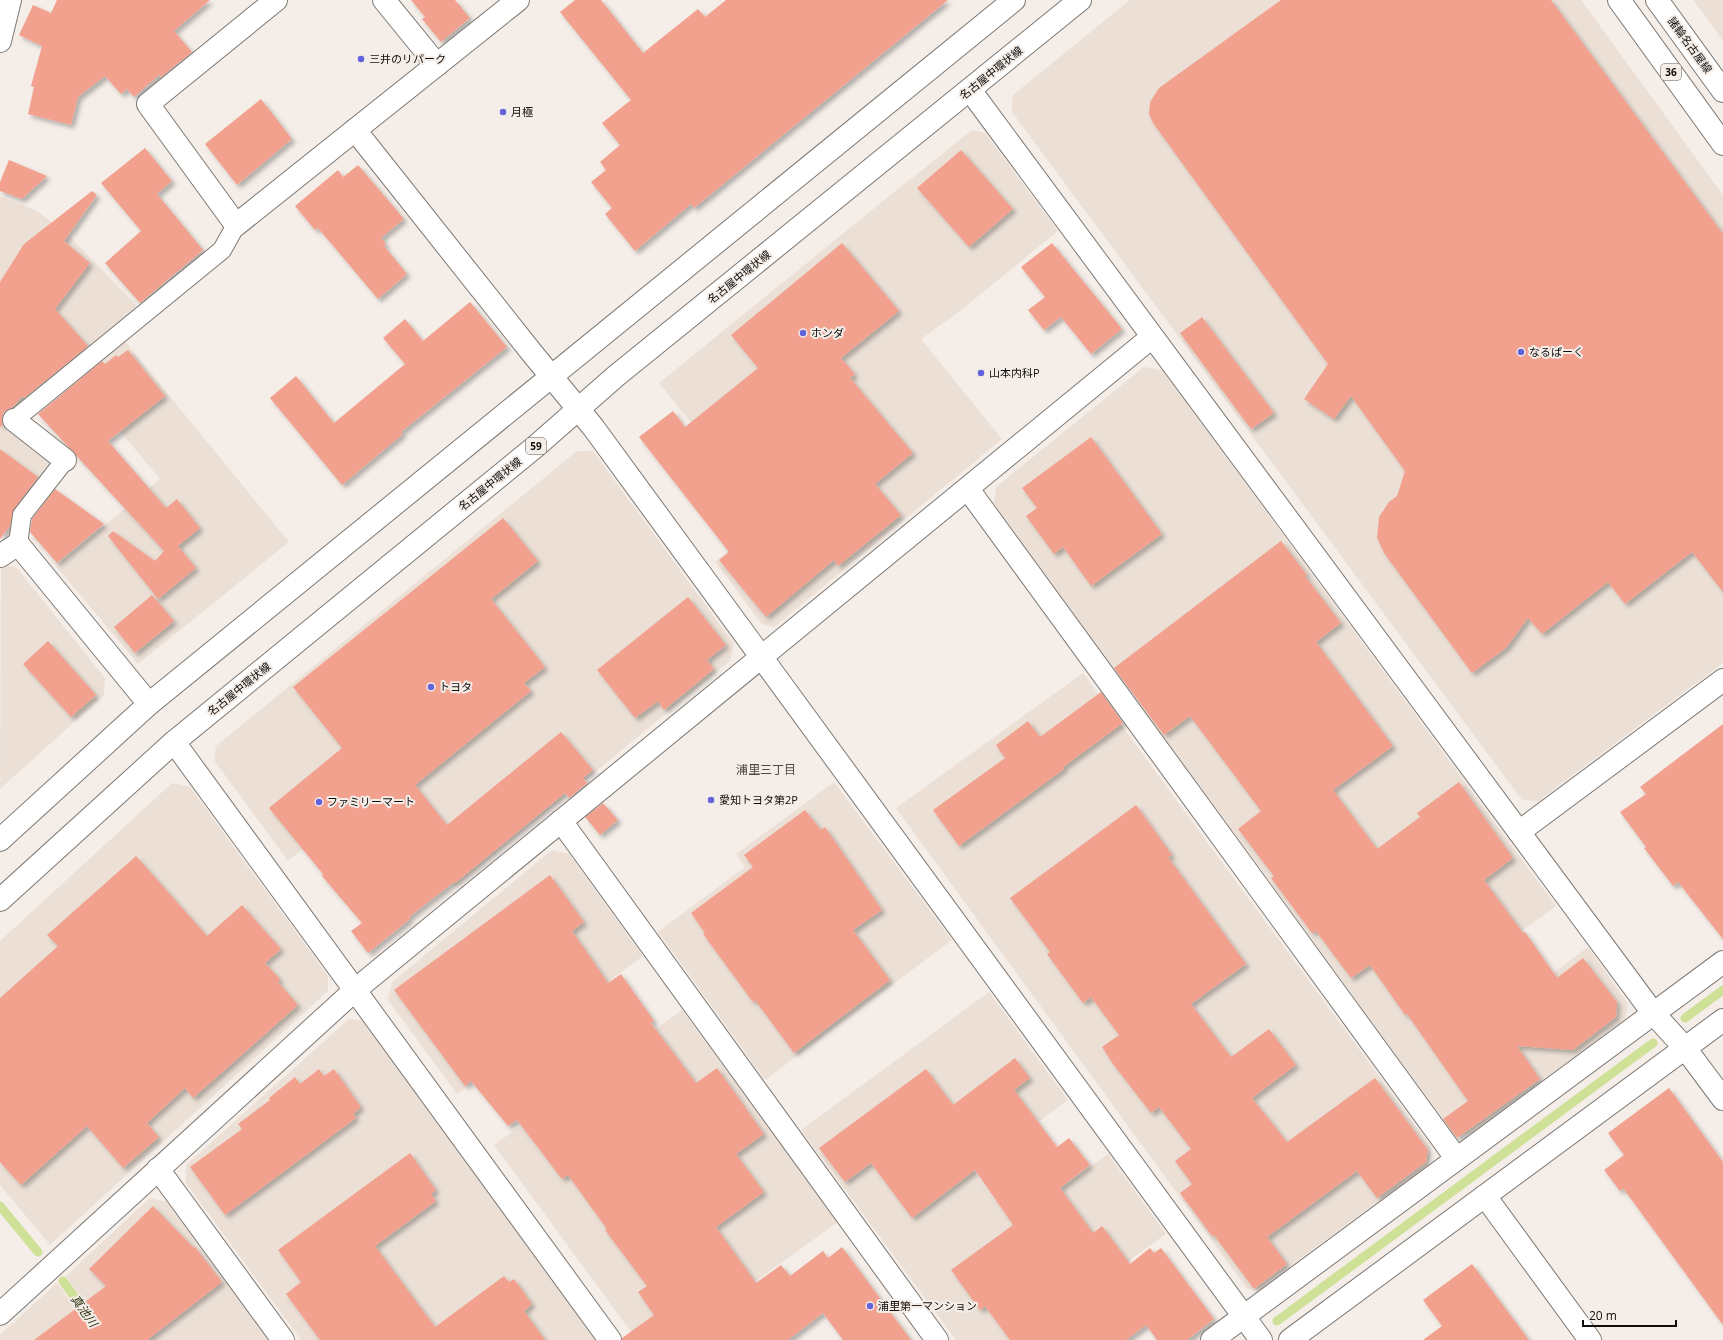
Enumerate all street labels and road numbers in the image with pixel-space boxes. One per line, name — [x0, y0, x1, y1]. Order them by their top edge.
street label: 諸輪名古屋線 — [1665, 14, 1716, 76]
street label: 名古屋中環状線 — [956, 43, 1025, 103]
road number: 36 — [1661, 64, 1681, 80]
street label: 名古屋中環状線 — [704, 247, 773, 307]
road number: 59 — [526, 438, 546, 454]
street label: 名古屋中環状線 — [455, 454, 524, 514]
street label: 名古屋中環状線 — [204, 659, 273, 719]

